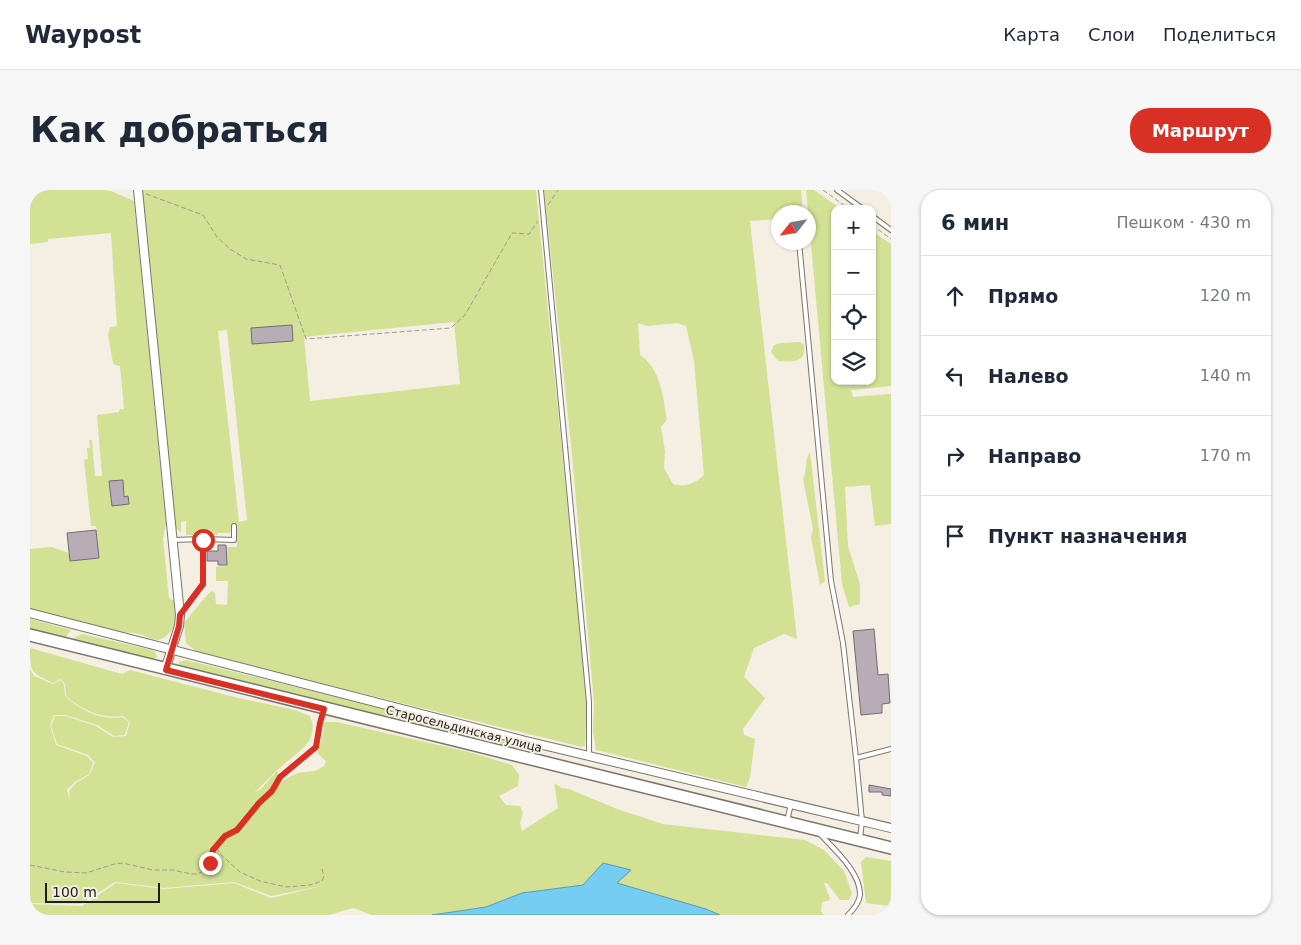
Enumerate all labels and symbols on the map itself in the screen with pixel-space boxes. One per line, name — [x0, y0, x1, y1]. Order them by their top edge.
north arrow — [771, 205, 816, 250]
route start — [192, 529, 215, 552]
street label: Старосельдинская улица — [384, 703, 544, 755]
route end — [199, 852, 222, 875]
scale bar — [45, 880, 160, 903]

